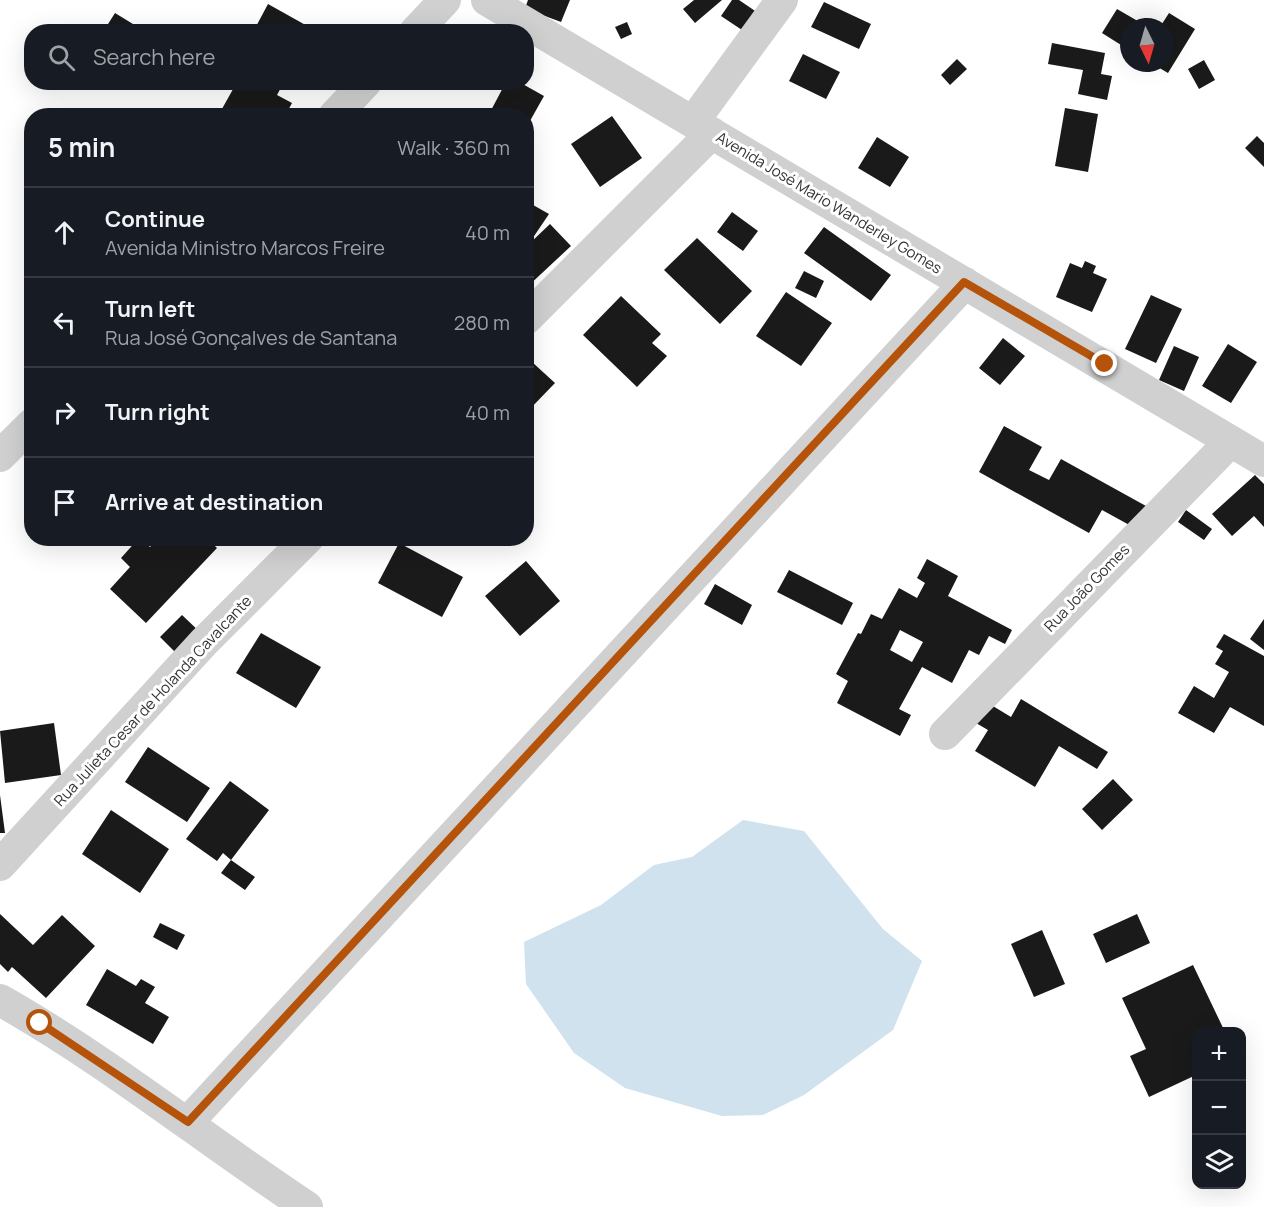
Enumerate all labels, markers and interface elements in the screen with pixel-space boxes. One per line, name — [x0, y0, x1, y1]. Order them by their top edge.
north arrow — [1120, 18, 1174, 72]
search box — [24, 24, 534, 90]
icon: search — [45, 41, 78, 74]
text: Search here — [93, 42, 215, 72]
street label: Avenida José Mario Wanderley Gomes — [712, 127, 946, 279]
text: 5 min — [48, 129, 115, 165]
text: Walk · 360 m — [397, 134, 510, 161]
text: Continue — [105, 204, 205, 234]
icon: ahead — [48, 216, 81, 249]
text: 40 m — [465, 219, 510, 246]
text: Avenida Ministro Marcos Freire — [105, 234, 385, 261]
text: Turn left — [105, 294, 195, 324]
icon: left — [48, 306, 81, 339]
text: 280 m — [454, 309, 510, 336]
text: Rua José Gonçalves de Santana — [105, 324, 397, 351]
route end — [1091, 350, 1117, 376]
icon: right — [48, 396, 81, 429]
text: Turn right — [105, 397, 210, 427]
text: 40 m — [465, 399, 510, 426]
icon: arrive — [48, 486, 81, 519]
text: Arrive at destination — [105, 487, 323, 517]
street label: Rua João Gomes — [1039, 539, 1134, 636]
street label: Rua Julieta Cesar de Holanda Cavalcante — [49, 590, 256, 811]
route start — [26, 1009, 52, 1035]
map controls — [1192, 1027, 1246, 1189]
button: + — [1192, 1027, 1246, 1081]
button: − — [1192, 1081, 1246, 1135]
button: layers — [1192, 1135, 1246, 1189]

